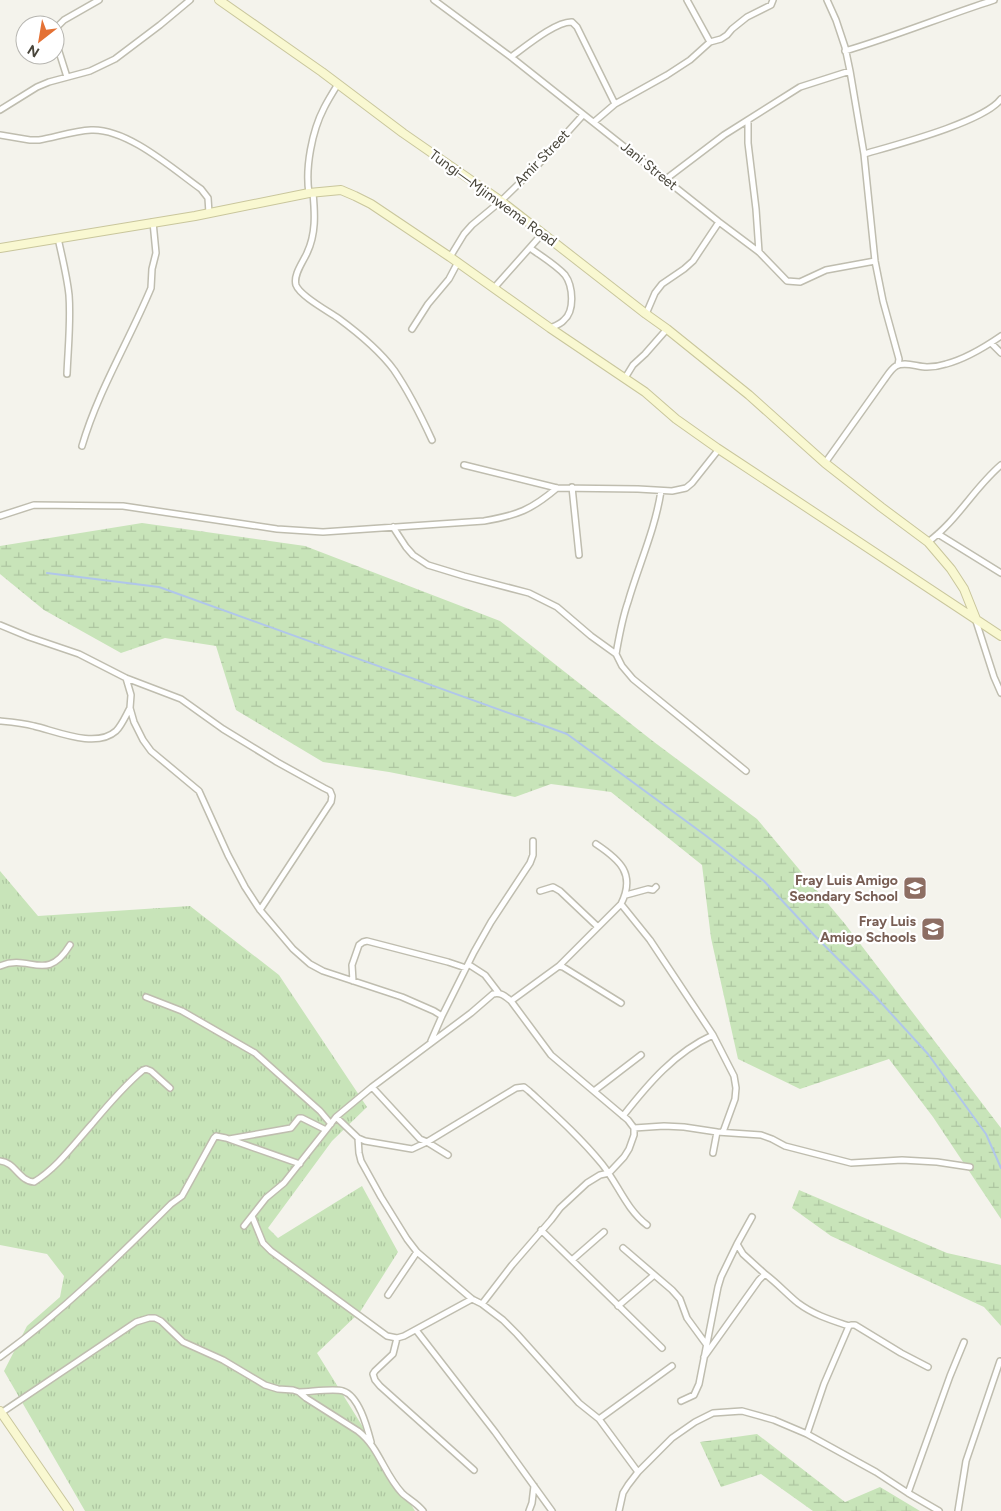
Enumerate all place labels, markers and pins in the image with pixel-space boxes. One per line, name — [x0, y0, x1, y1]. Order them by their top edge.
place label: Fray Luis Amigo Seondary School — [789, 872, 898, 905]
school or university icon: Fray Luis Amigo Seondary School — [902, 875, 928, 901]
place label: Fray Luis Amigo Schools — [820, 913, 916, 946]
school or university icon: Fray Luis Amigo Schools — [920, 916, 946, 942]

